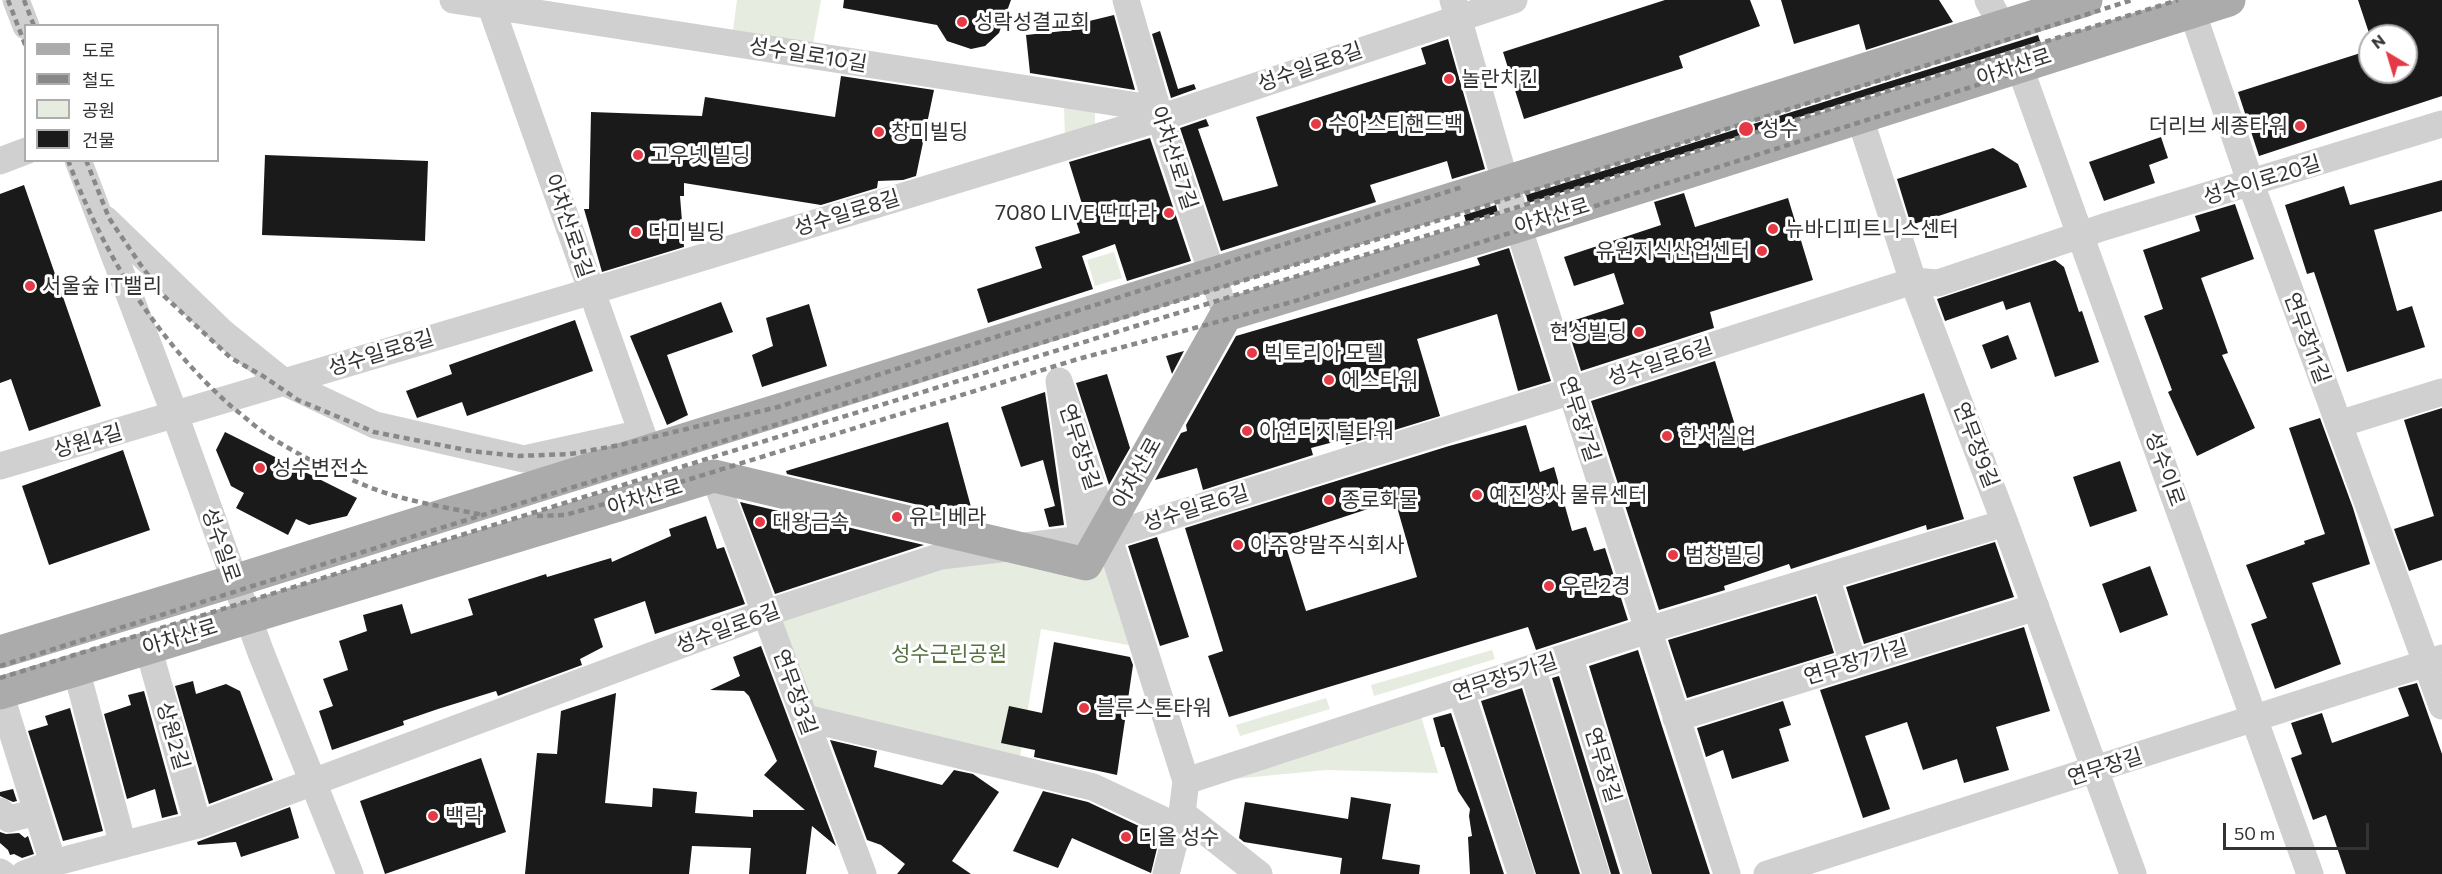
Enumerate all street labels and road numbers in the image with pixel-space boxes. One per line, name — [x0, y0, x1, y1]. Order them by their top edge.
street label: 성수일로10길 — [747, 33, 869, 77]
street label: 성수일로8길 — [1254, 37, 1366, 97]
street label: 아차산로 — [1973, 43, 2055, 91]
street label: 아차산로7길 — [1145, 103, 1203, 213]
street label: 성수이로20길 — [2200, 150, 2324, 210]
street label: 아차산로5길 — [539, 171, 599, 281]
street label: 성수일로8길 — [791, 185, 903, 241]
street label: 아차산로 — [1511, 193, 1593, 239]
street label: 연무장11길 — [2279, 289, 2335, 387]
street label: 성수일로8길 — [325, 325, 437, 381]
street label: 성수일로6길 — [1604, 333, 1716, 391]
street label: 연무장7길 — [1554, 373, 1606, 465]
street label: 연무장9길 — [1948, 398, 2004, 492]
street label: 연무장5길 — [1054, 401, 1106, 493]
street label: 상원4길 — [51, 419, 125, 463]
street label: 성수이로 — [2140, 428, 2190, 510]
street label: 아차산로 — [1107, 433, 1167, 513]
street label: 아차산로 — [604, 474, 686, 520]
street label: 성수일로6길 — [1140, 480, 1252, 536]
street label: 성수일로 — [197, 504, 245, 586]
street label: 성수일로6길 — [672, 597, 784, 659]
street label: 아차산로 — [139, 614, 221, 660]
street label: 연무장7가길 — [1801, 634, 1911, 690]
street label: 연무장3길 — [768, 646, 822, 738]
street label: 연무장5가길 — [1449, 648, 1561, 706]
street label: 상원2길 — [151, 699, 195, 773]
street label: 연무장길 — [1580, 724, 1626, 806]
street label: 연무장길 — [2064, 743, 2146, 791]

